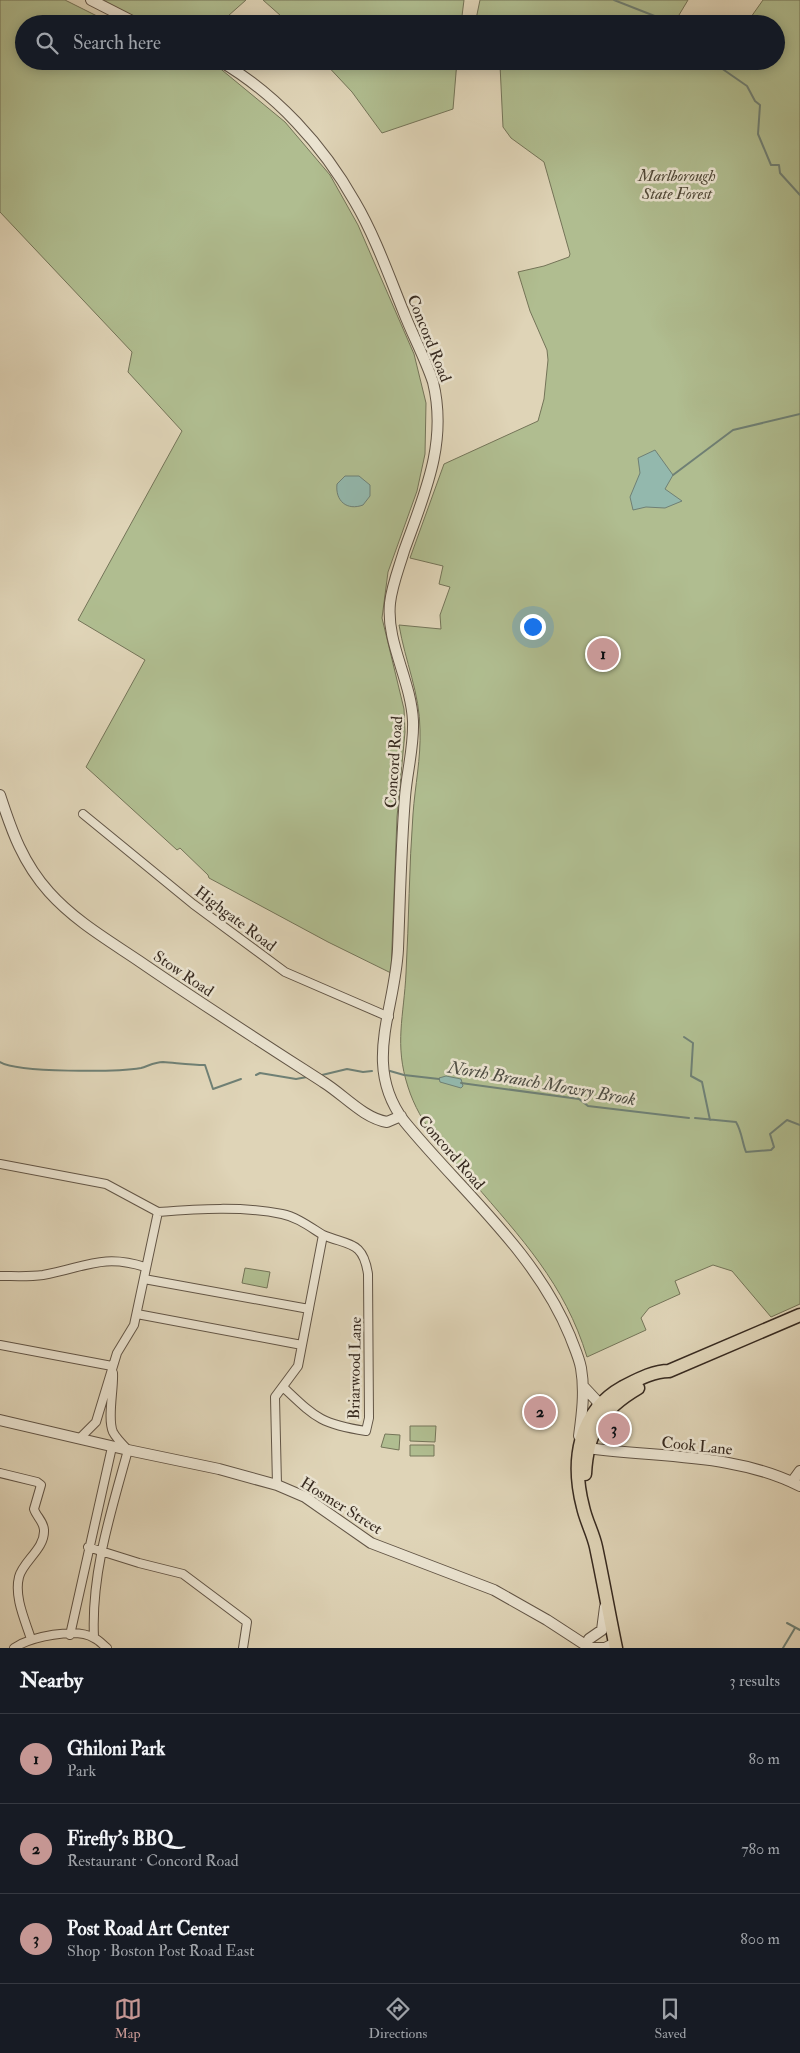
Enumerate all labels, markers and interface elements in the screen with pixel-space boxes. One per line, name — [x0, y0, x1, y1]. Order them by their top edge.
search box — [15, 15, 785, 70]
icon: search — [33, 29, 61, 57]
text: Search here — [73, 31, 161, 55]
park label: Marlborough State Forest — [637, 166, 716, 204]
street label: Concord Road — [403, 292, 456, 385]
your location — [520, 614, 546, 640]
pin: 1 — [587, 635, 619, 673]
street label: Concord Road — [381, 715, 407, 809]
street label: Highgate Road — [191, 882, 280, 956]
street label: Stow Road — [150, 946, 217, 1001]
water label: North Branch Mowry Brook — [445, 1055, 638, 1111]
street label: Concord Road — [413, 1111, 489, 1194]
street label: Briarwood Lane — [344, 1316, 366, 1420]
pin: 2 — [524, 1393, 556, 1431]
pin: 3 — [598, 1410, 630, 1448]
street label: Cook Lane — [660, 1432, 734, 1460]
street label: Hosmer Street — [297, 1473, 386, 1539]
text: Nearby — [20, 1667, 83, 1694]
text: 3 results — [729, 1671, 780, 1691]
text: Ghiloni Park — [67, 1737, 165, 1761]
text: 1 — [33, 1749, 39, 1769]
text: 80 m — [749, 1749, 780, 1769]
text: Park — [67, 1761, 96, 1781]
text: Firefly's BBQ — [67, 1827, 173, 1851]
text: 2 — [32, 1839, 40, 1859]
text: 780 m — [741, 1839, 780, 1859]
text: Restaurant · Concord Road — [67, 1851, 239, 1871]
text: Post Road Art Center — [67, 1917, 229, 1941]
text: 3 — [33, 1929, 39, 1949]
text: 800 m — [740, 1929, 780, 1949]
text: Shop · Boston Post Road East — [67, 1941, 254, 1961]
tab: Map — [114, 1995, 142, 2042]
tab: Directions — [369, 1995, 427, 2042]
tab: Saved — [654, 1995, 686, 2042]

